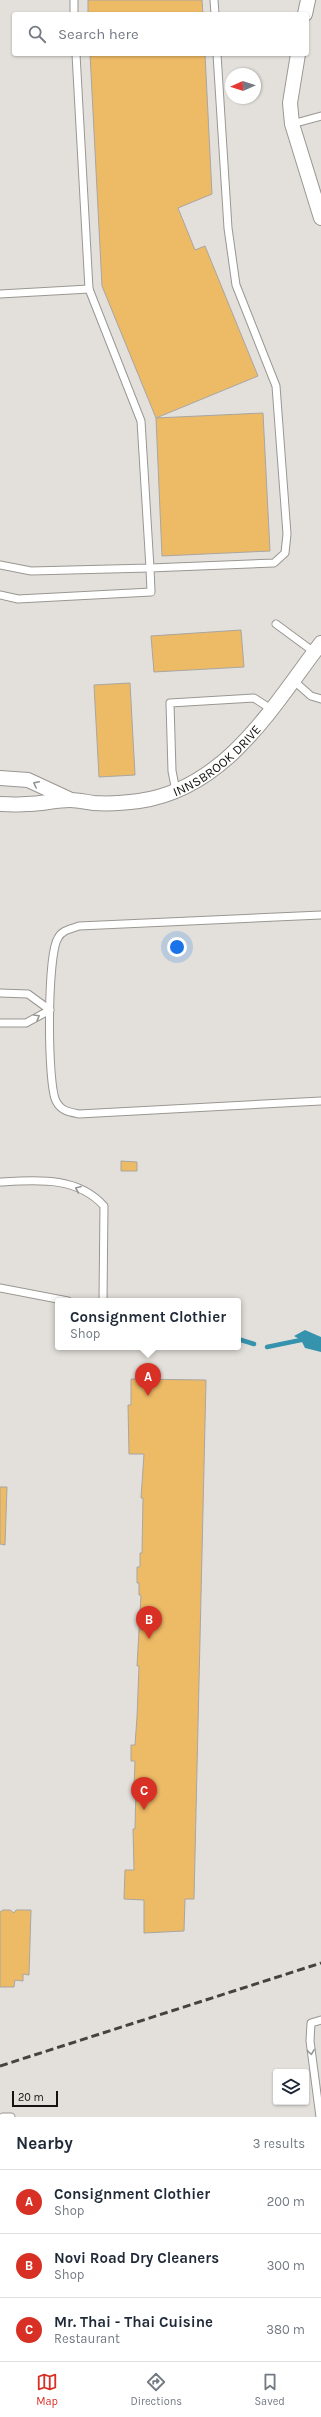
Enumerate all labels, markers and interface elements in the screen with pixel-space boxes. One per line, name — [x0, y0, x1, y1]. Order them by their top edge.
search box — [12, 12, 309, 56]
icon: search — [26, 23, 48, 45]
text: Search here — [58, 25, 139, 43]
north arrow — [225, 68, 261, 104]
street label: INNSBROOK DRIVE — [170, 722, 263, 799]
one-way arrow — [33, 781, 41, 789]
your location — [167, 937, 187, 957]
one-way arrow — [33, 1015, 40, 1022]
one-way arrow — [74, 1186, 81, 1194]
popup — [55, 1298, 241, 1350]
text: Consignment Clothier — [70, 1308, 226, 1326]
text: Shop — [70, 1326, 100, 1341]
pin: A — [135, 1363, 161, 1396]
pin: B — [136, 1606, 162, 1639]
pin: C — [131, 1777, 157, 1810]
one-way arrow — [306, 2049, 315, 2055]
map controls — [273, 2069, 309, 2105]
button: layers — [273, 2069, 309, 2105]
scale bar — [12, 2089, 58, 2108]
text: 20 m — [18, 2091, 44, 2104]
text: Nearby — [16, 2133, 73, 2153]
text: 3 results — [253, 2136, 305, 2151]
text: Consignment Clothier — [54, 2185, 210, 2203]
text: A — [25, 2194, 33, 2209]
text: 200 m — [267, 2194, 305, 2209]
text: Shop — [54, 2203, 84, 2218]
text: Novi Road Dry Cleaners — [54, 2249, 219, 2267]
text: B — [25, 2258, 33, 2273]
text: 300 m — [267, 2258, 305, 2273]
text: Shop — [54, 2267, 84, 2282]
text: Mr. Thai - Thai Cuisine — [54, 2313, 213, 2331]
text: C — [25, 2322, 33, 2337]
text: 380 m — [266, 2322, 305, 2337]
text: Restaurant — [54, 2331, 120, 2346]
tab: Map — [36, 2371, 58, 2408]
tab: Directions — [130, 2371, 182, 2408]
tab: Saved — [254, 2371, 285, 2408]

